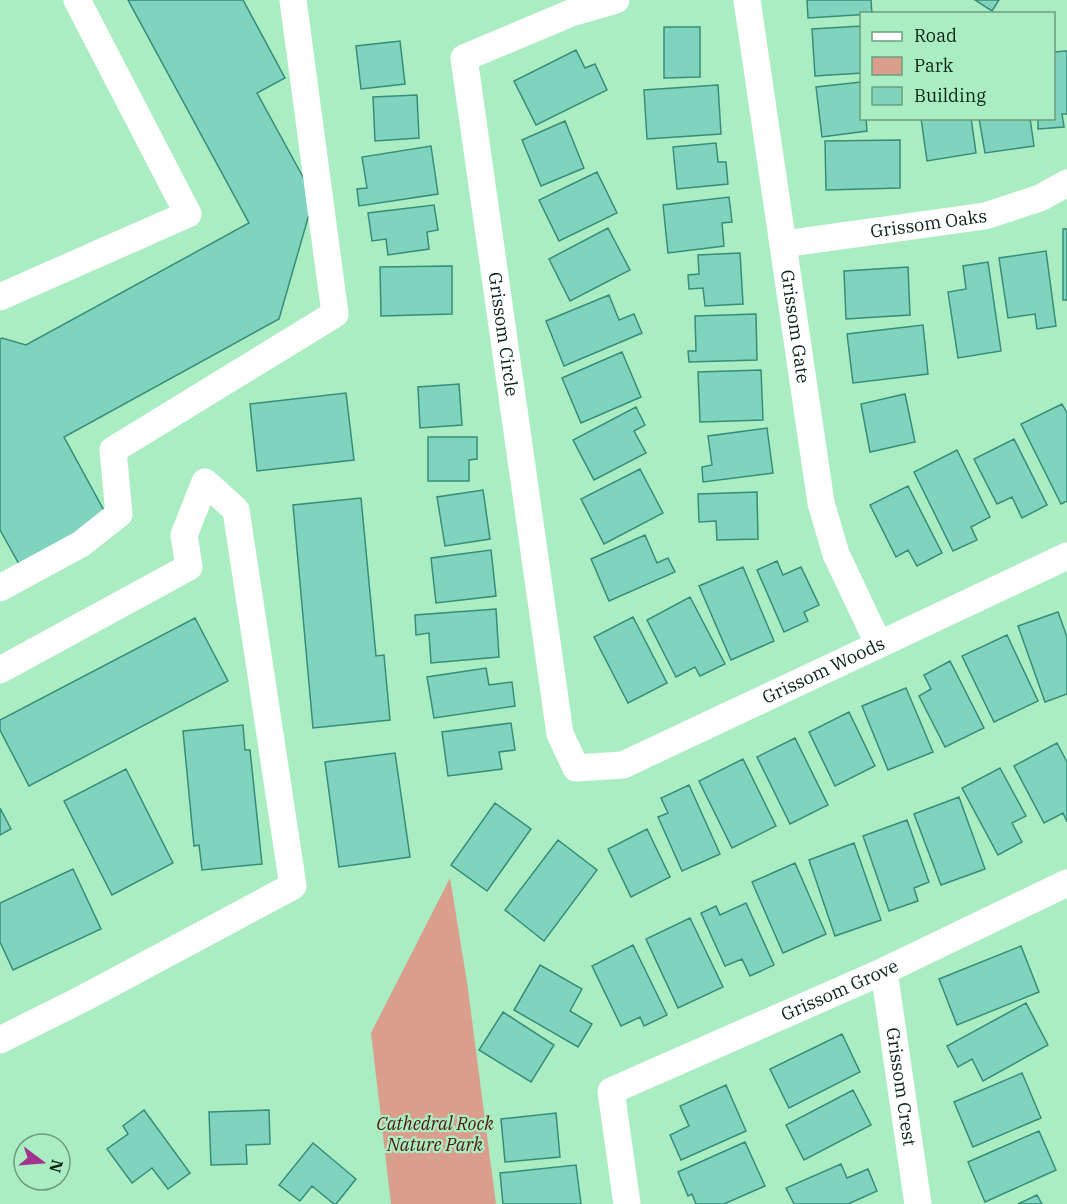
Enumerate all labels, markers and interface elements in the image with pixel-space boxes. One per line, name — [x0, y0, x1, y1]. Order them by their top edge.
legend — [860, 12, 1055, 120]
text: Road — [914, 24, 957, 47]
text: Park — [914, 54, 954, 77]
text: Building — [914, 84, 986, 107]
street label: Grissom Oaks — [869, 204, 988, 243]
street label: Grissom Gate — [776, 268, 815, 385]
street label: Grissom Circle — [484, 271, 524, 398]
street label: Grissom Woods — [758, 631, 888, 709]
street label: Grissom Grove — [777, 954, 902, 1026]
street label: Grissom Crest — [881, 1026, 921, 1148]
park label: Cathedral Rock Nature Park — [376, 1112, 494, 1156]
north arrow — [12, 1132, 72, 1192]
text: N — [45, 1157, 68, 1175]

